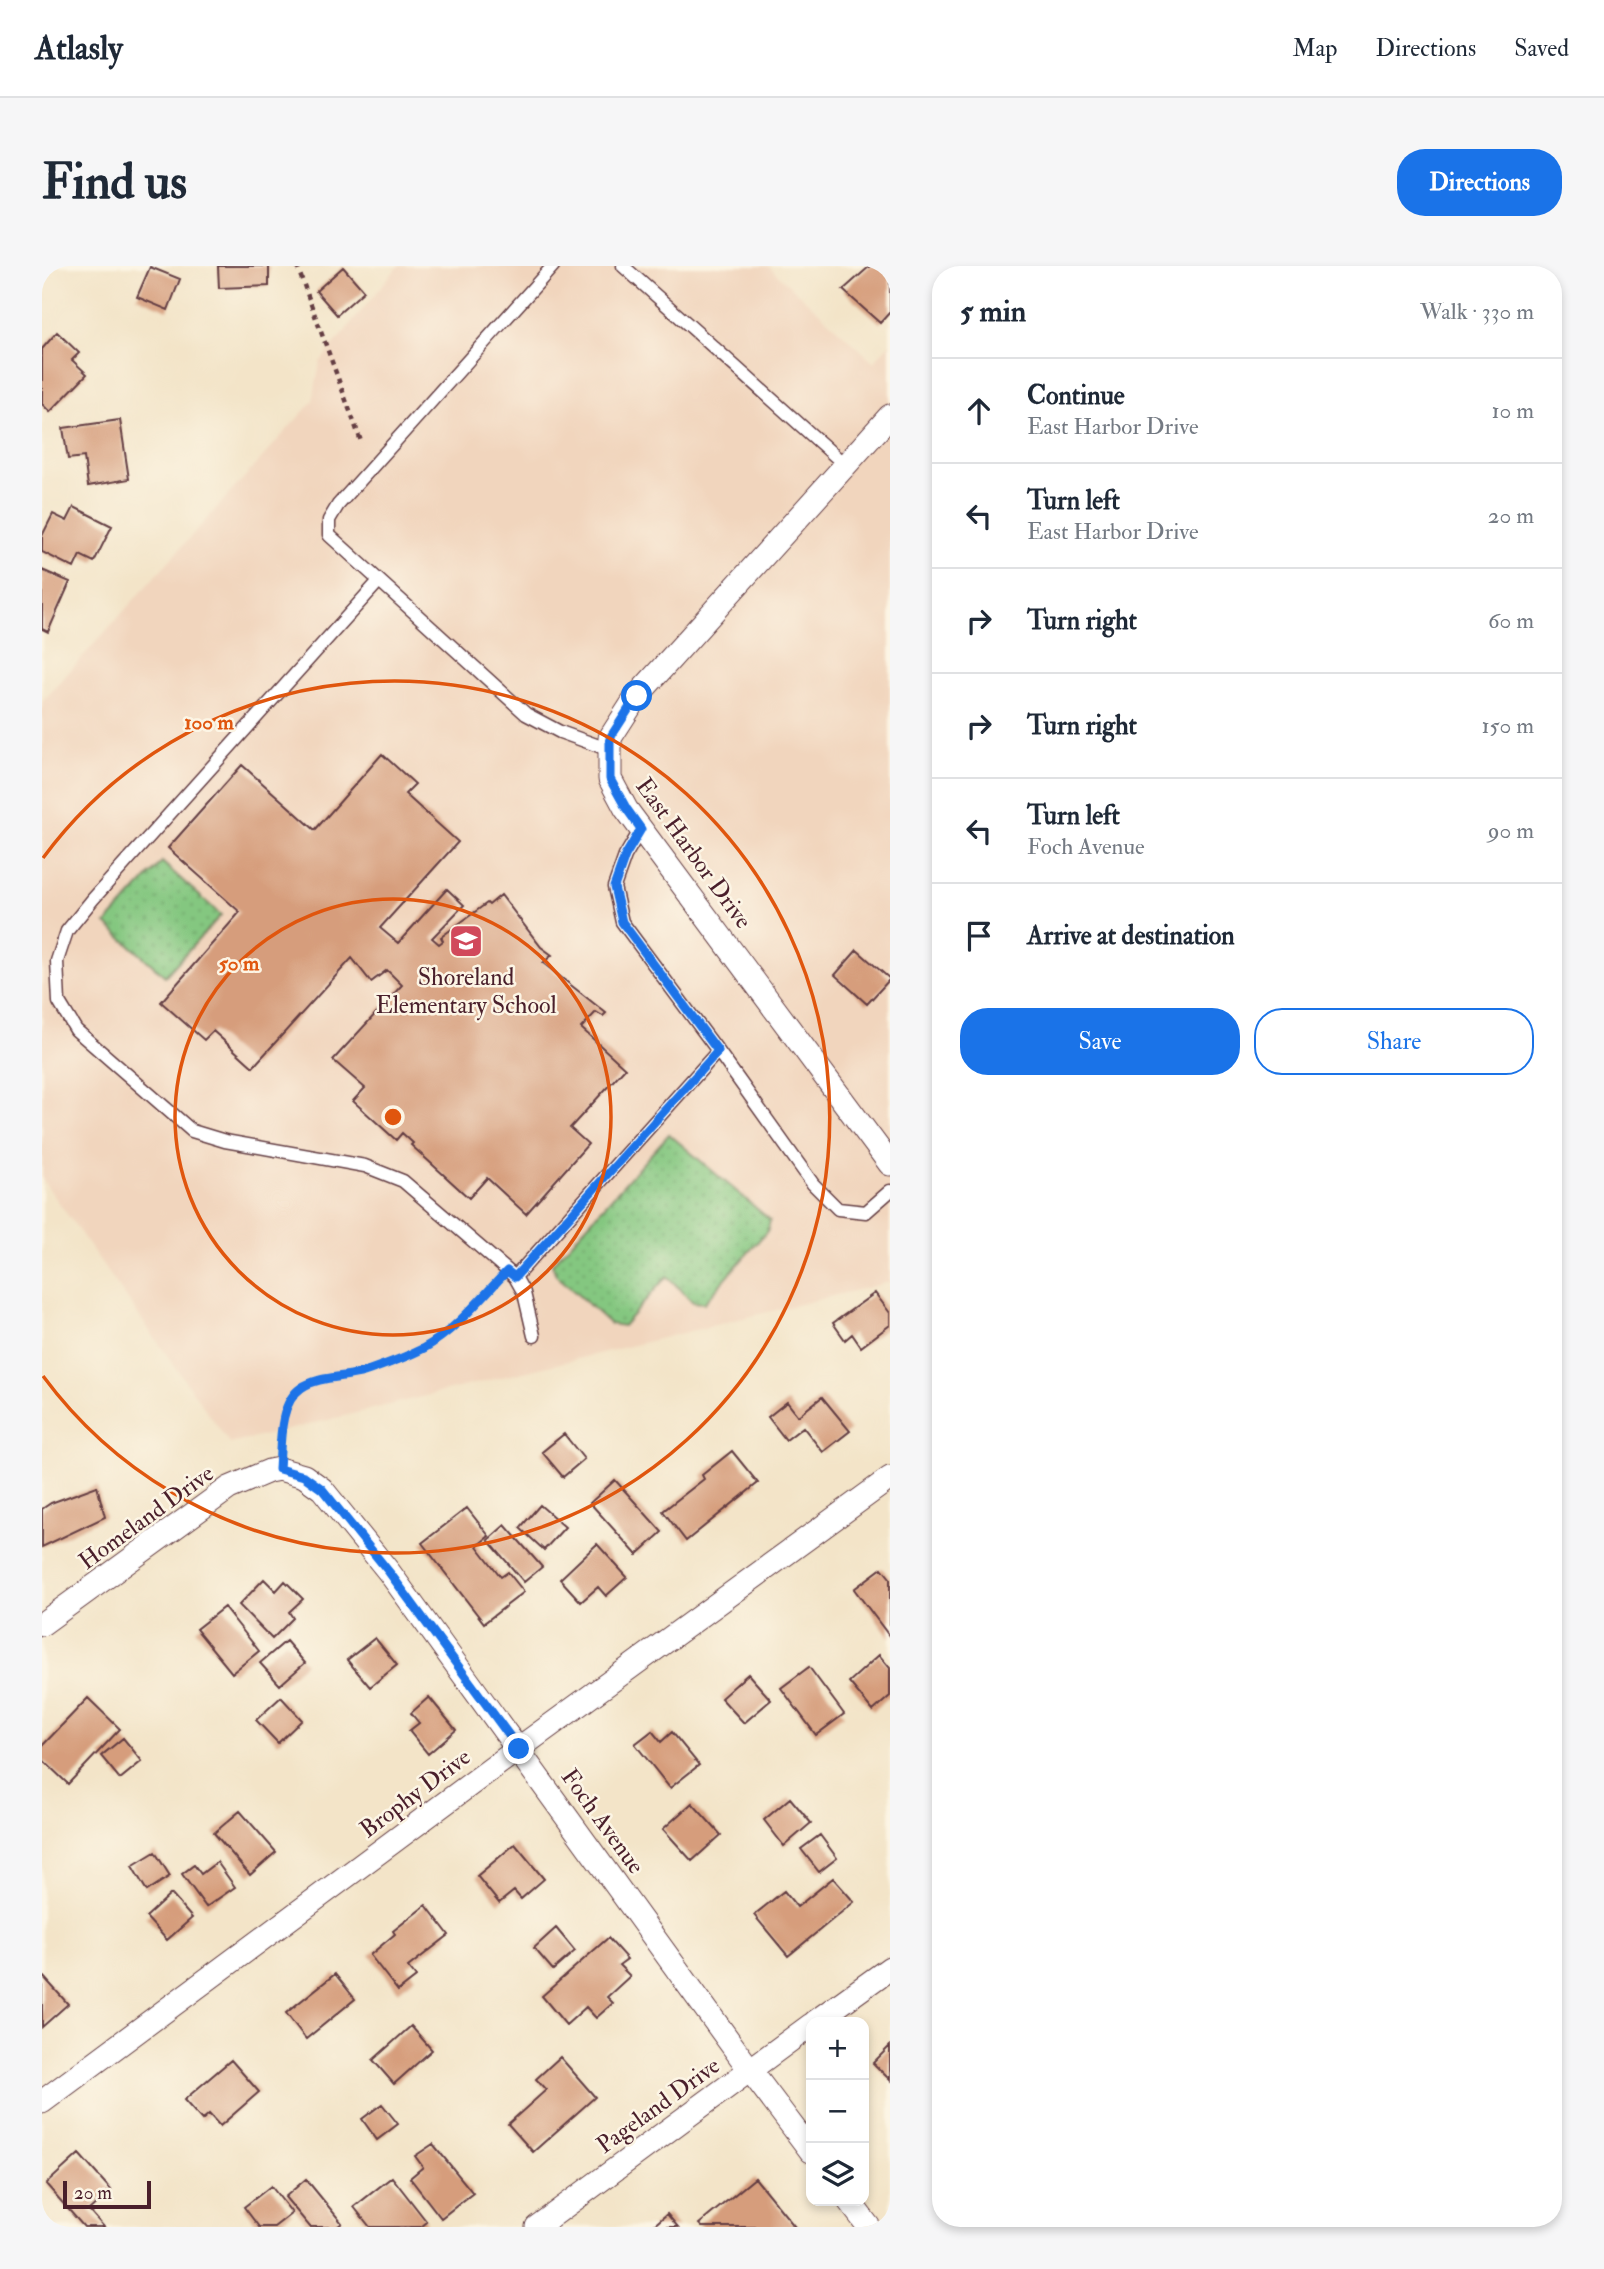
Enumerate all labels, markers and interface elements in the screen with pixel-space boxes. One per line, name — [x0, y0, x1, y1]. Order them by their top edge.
text: Atlasly — [35, 28, 123, 69]
text: Map — [1292, 33, 1337, 64]
text: Directions — [1375, 33, 1476, 64]
text: Saved — [1514, 33, 1569, 64]
button: Directions — [1397, 149, 1562, 216]
text: Find us — [42, 152, 187, 213]
text: 5 min — [960, 293, 1026, 330]
text: Walk · 330 m — [1420, 297, 1534, 326]
text: Continue — [1027, 380, 1125, 412]
icon: ahead — [960, 392, 998, 430]
text: 10 m — [1491, 396, 1534, 425]
text: East Harbor Drive — [1027, 412, 1199, 441]
text: Turn left — [1027, 485, 1120, 517]
icon: left — [960, 497, 998, 535]
text: 20 m — [1488, 501, 1534, 530]
text: East Harbor Drive — [1027, 517, 1199, 546]
icon: right — [960, 602, 998, 640]
text: Turn right — [1027, 605, 1137, 637]
text: 60 m — [1488, 606, 1534, 635]
route start — [621, 680, 652, 711]
icon: right — [960, 707, 998, 745]
text: 100 m — [184, 709, 235, 736]
text: Turn right — [1027, 710, 1137, 742]
text: 150 m — [1481, 711, 1534, 740]
street label: East Harbor Drive — [628, 772, 759, 935]
text: Turn left — [1027, 800, 1120, 832]
icon: left — [960, 812, 998, 850]
text: 90 m — [1488, 816, 1534, 845]
text: Foch Avenue — [1027, 832, 1145, 861]
icon: arrive — [960, 917, 998, 955]
text: Arrive at destination — [1027, 920, 1235, 952]
school or university icon: Shoreland Elementary School — [447, 922, 485, 960]
text: 50 m — [219, 950, 260, 977]
place label: Shoreland Elementary School — [375, 962, 557, 1021]
button: Save — [960, 1008, 1240, 1075]
button: Share — [1254, 1008, 1534, 1075]
centre of rings — [381, 1105, 405, 1129]
street label: Homeland Drive — [73, 1458, 220, 1577]
route end — [503, 1733, 534, 1764]
street label: Brophy Drive — [354, 1742, 477, 1845]
street label: Foch Avenue — [554, 1762, 651, 1880]
map controls — [806, 2017, 869, 2206]
button: + — [806, 2017, 869, 2080]
street label: Pageland Drive — [590, 2050, 726, 2161]
button: − — [806, 2080, 869, 2143]
button: layers — [806, 2143, 869, 2206]
scale bar — [63, 2178, 150, 2210]
text: 20 m — [74, 2181, 112, 2205]

